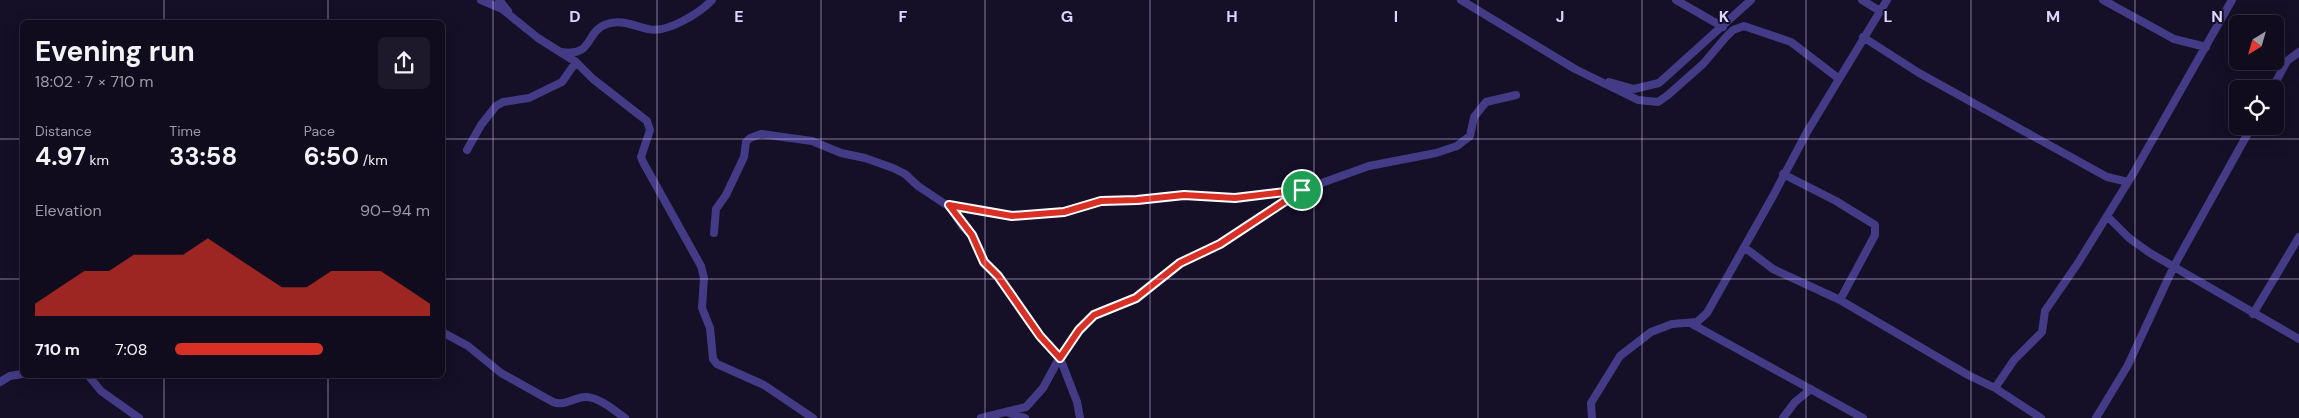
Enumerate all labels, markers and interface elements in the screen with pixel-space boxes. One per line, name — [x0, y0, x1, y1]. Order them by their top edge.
text: D — [569, 6, 581, 27]
text: E — [734, 6, 744, 27]
text: F — [899, 6, 908, 27]
text: G — [1061, 6, 1073, 27]
text: H — [1226, 6, 1238, 27]
text: I — [1394, 6, 1398, 27]
text: J — [1556, 6, 1564, 27]
text: K — [1719, 6, 1730, 27]
text: L — [1884, 6, 1893, 27]
text: M — [2046, 6, 2060, 27]
text: N — [2211, 6, 2223, 27]
north arrow — [2229, 15, 2284, 70]
map controls — [2229, 15, 2284, 135]
text: Evening run — [35, 33, 195, 70]
button: share — [378, 37, 430, 89]
text: 18:02 · 7 × 710 m — [35, 71, 154, 92]
button: locate — [2229, 80, 2284, 135]
text: Distance — [35, 122, 92, 140]
text: Time — [169, 122, 201, 140]
text: Pace — [304, 122, 335, 140]
text: 4.97 — [35, 140, 86, 173]
text: 33:58 — [169, 140, 237, 173]
text: 6:50 — [304, 140, 359, 173]
text: km — [86, 151, 109, 169]
text: /km — [359, 151, 388, 169]
pin — [1281, 169, 1323, 211]
icon: arrive — [1288, 176, 1316, 204]
text: Elevation — [35, 200, 102, 221]
text: 90–94 m — [360, 200, 430, 221]
text: 710 m — [35, 339, 80, 360]
text: 7:08 — [115, 339, 147, 360]

